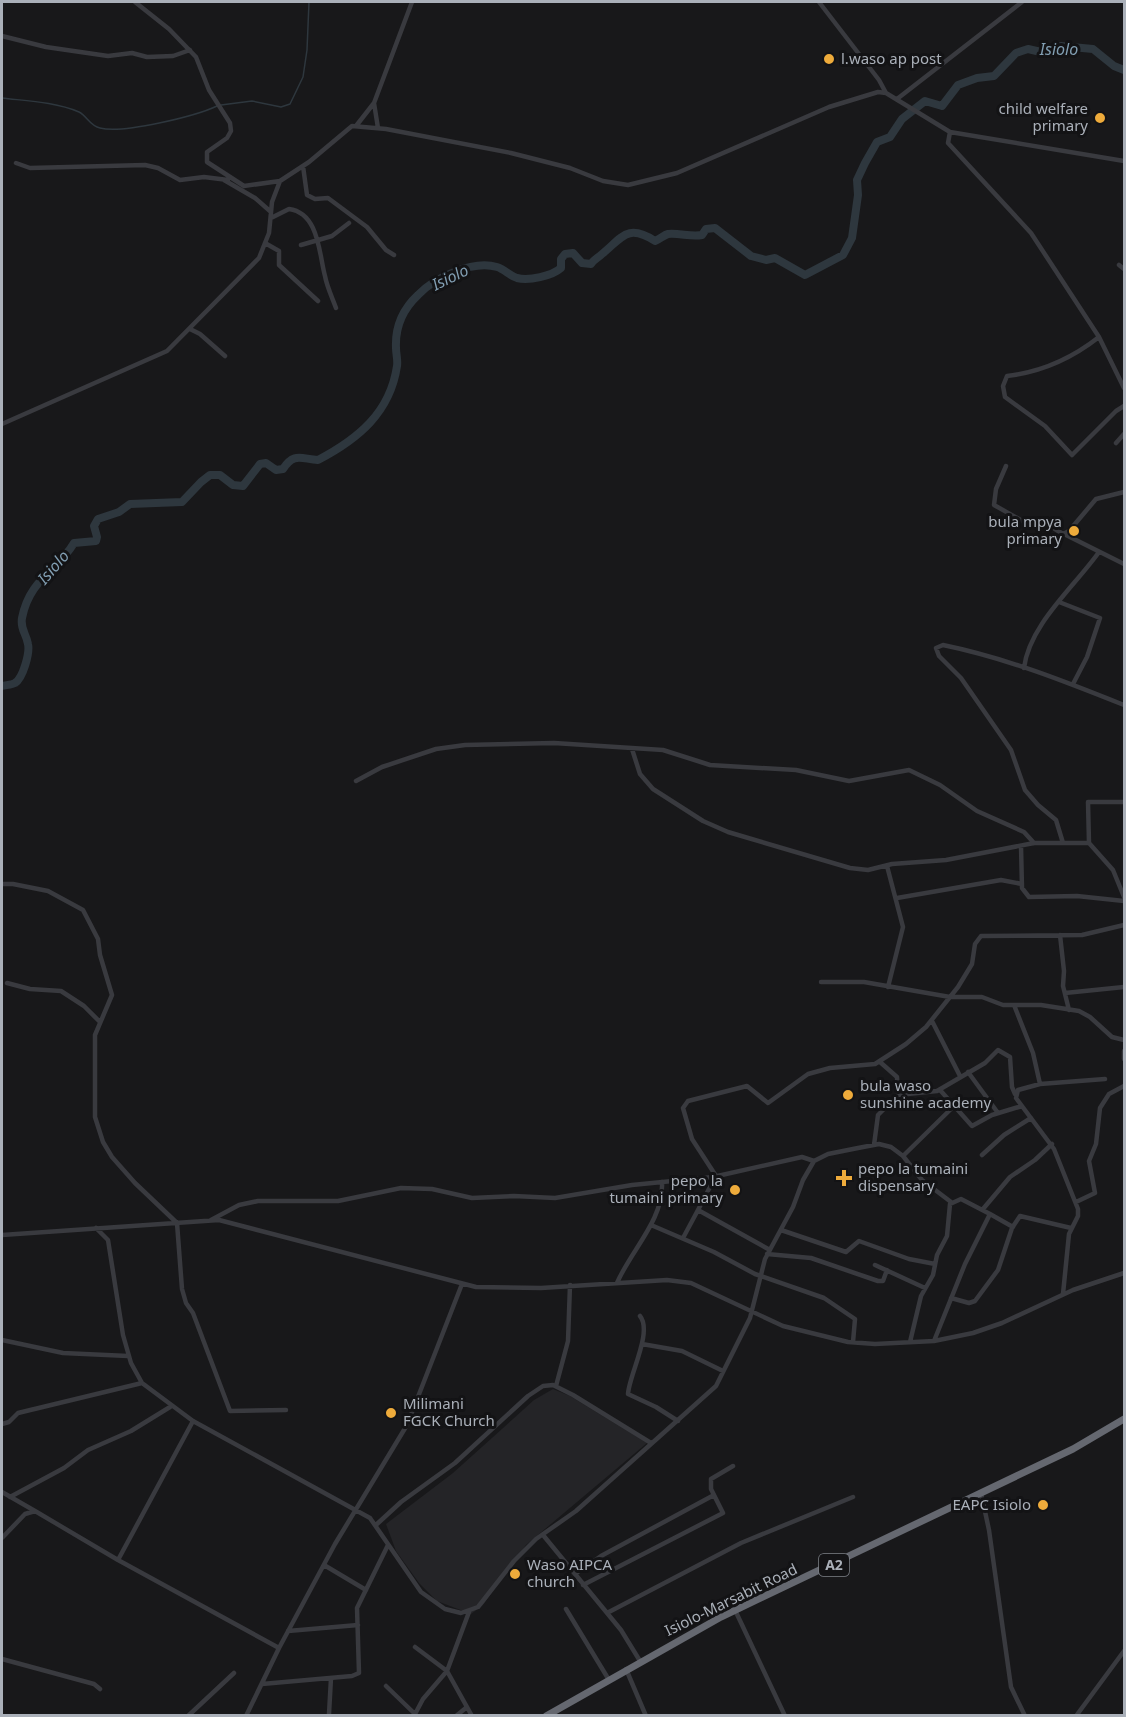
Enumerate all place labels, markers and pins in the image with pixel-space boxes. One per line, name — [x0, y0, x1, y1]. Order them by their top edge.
place label: l.waso ap post — [841, 48, 942, 68]
marker: l.waso ap post — [822, 52, 836, 66]
place label: child welfare primary — [999, 98, 1088, 135]
marker: child welfare primary — [1093, 111, 1107, 125]
place label: bula mpya primary — [988, 511, 1062, 548]
marker: bula mpya primary — [1067, 524, 1081, 538]
place label: bula waso sunshine academy — [860, 1075, 991, 1112]
marker: bula waso sunshine academy — [841, 1088, 855, 1102]
place label: pepo la tumaini dispensary — [858, 1158, 968, 1195]
marker: pepo la tumaini dispensary — [835, 1169, 853, 1187]
place label: pepo la tumaini primary — [609, 1170, 723, 1207]
marker: pepo la tumaini primary — [728, 1183, 742, 1197]
place label: Milimani FGCK Church — [403, 1393, 495, 1430]
marker: Milimani FGCK Church — [384, 1406, 398, 1420]
place label: EAPC Isiolo — [952, 1494, 1031, 1514]
marker: EAPC Isiolo — [1036, 1498, 1050, 1512]
place label: Waso AIPCA church — [527, 1554, 612, 1591]
marker: Waso AIPCA church — [508, 1567, 522, 1581]

